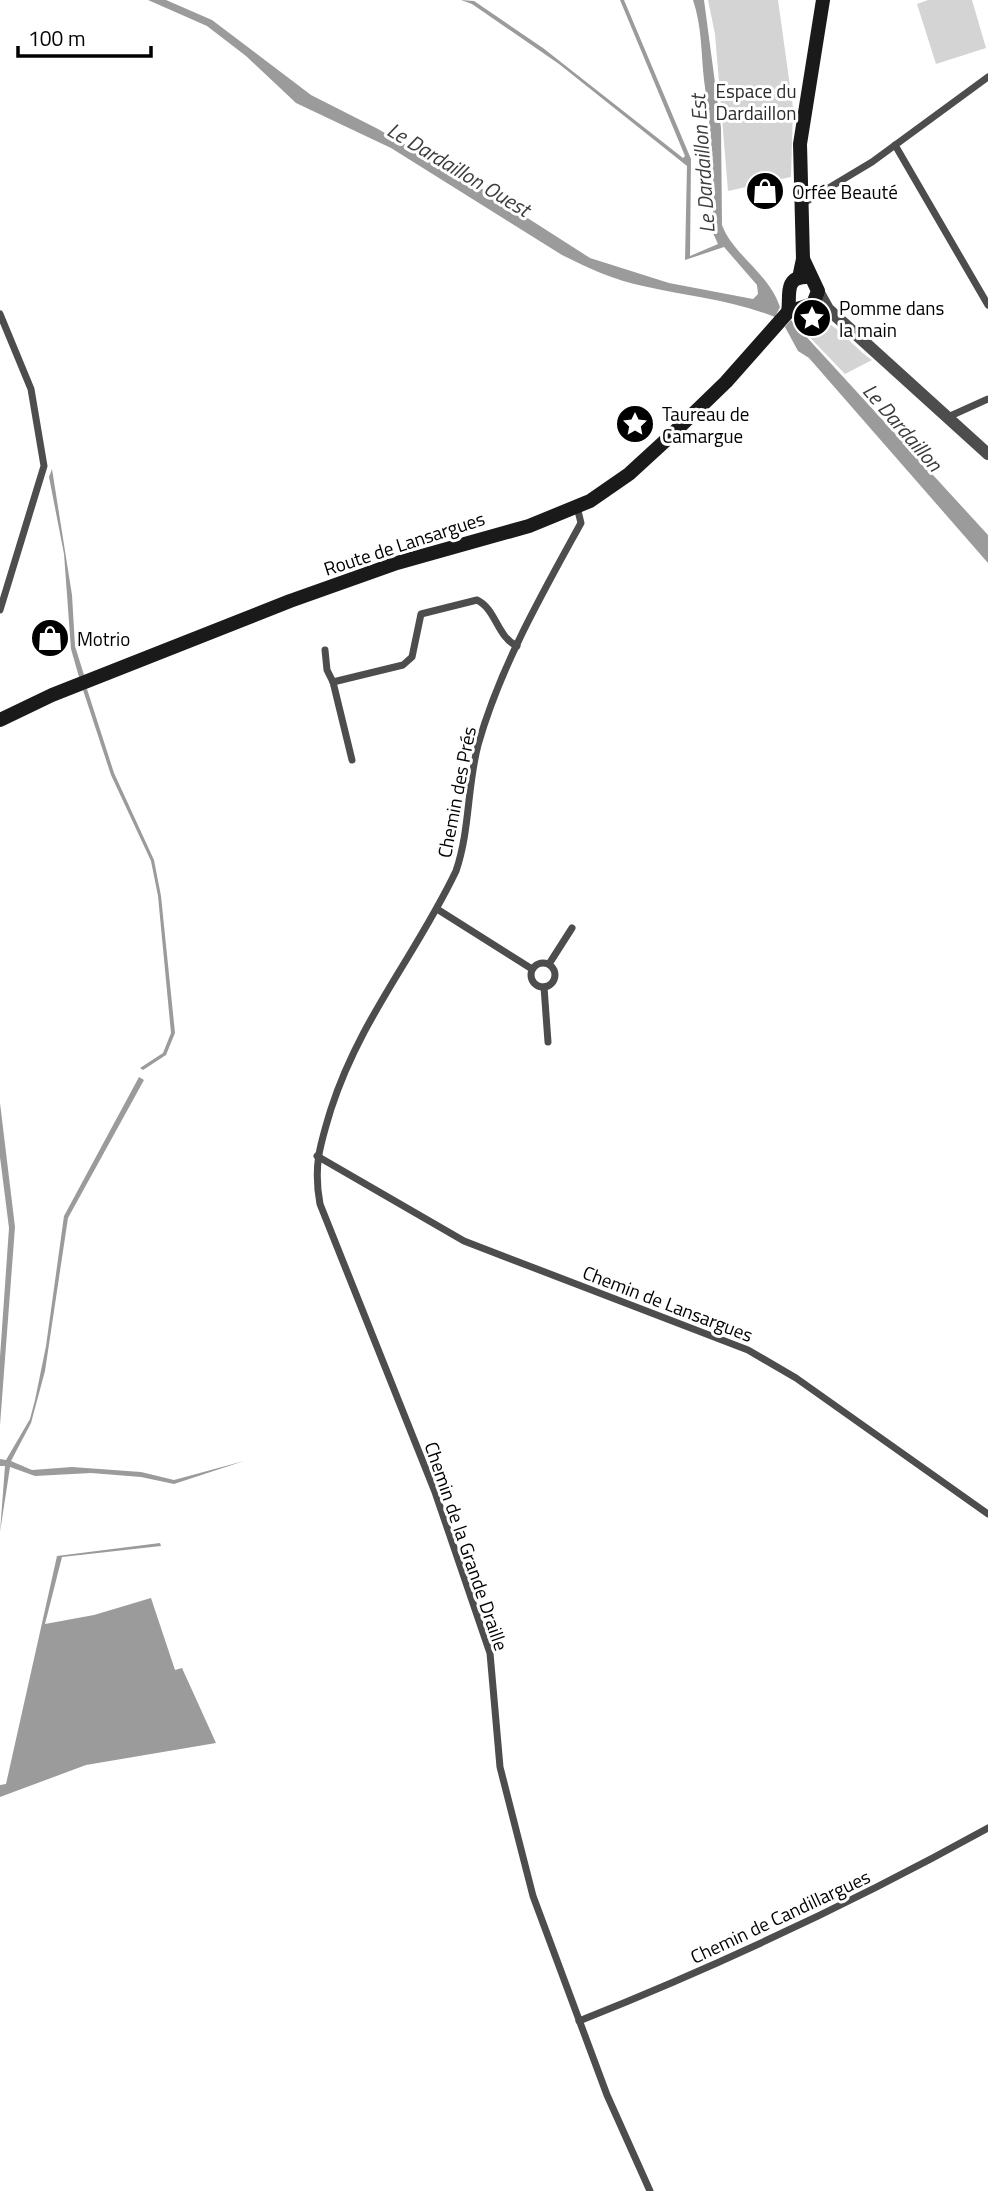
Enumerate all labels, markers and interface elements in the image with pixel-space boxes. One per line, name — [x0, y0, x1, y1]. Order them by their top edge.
scale bar — [18, 14, 150, 58]
text: 100 m — [28, 22, 85, 54]
park label: Espace du Dardaillon — [716, 76, 796, 127]
water label: Le Dardaillon Est — [681, 91, 723, 234]
water label: Le Dardaillon Ouest — [381, 114, 538, 226]
shop icon: Orfée Beauté — [744, 170, 786, 212]
place label: Orfée Beauté — [792, 177, 898, 206]
place label: Pomme dans la main — [839, 293, 945, 344]
place icon: Pomme dans la main — [791, 297, 833, 339]
water label: Le Dardaillon — [856, 376, 951, 479]
place label: Taureau de Camargue — [662, 399, 749, 450]
place icon: Taureau de Camargue — [614, 403, 656, 445]
street label: Route de Lansargues — [320, 503, 488, 583]
shop icon: Motrio — [29, 617, 71, 659]
place label: Motrio — [77, 624, 130, 653]
street label: Chemin des Prés — [429, 724, 483, 860]
street label: Chemin de Lansargues — [579, 1257, 758, 1349]
street label: Chemin de la Grande Draille — [418, 1438, 516, 1654]
street label: Chemin de Candillargues — [685, 1861, 875, 1970]

